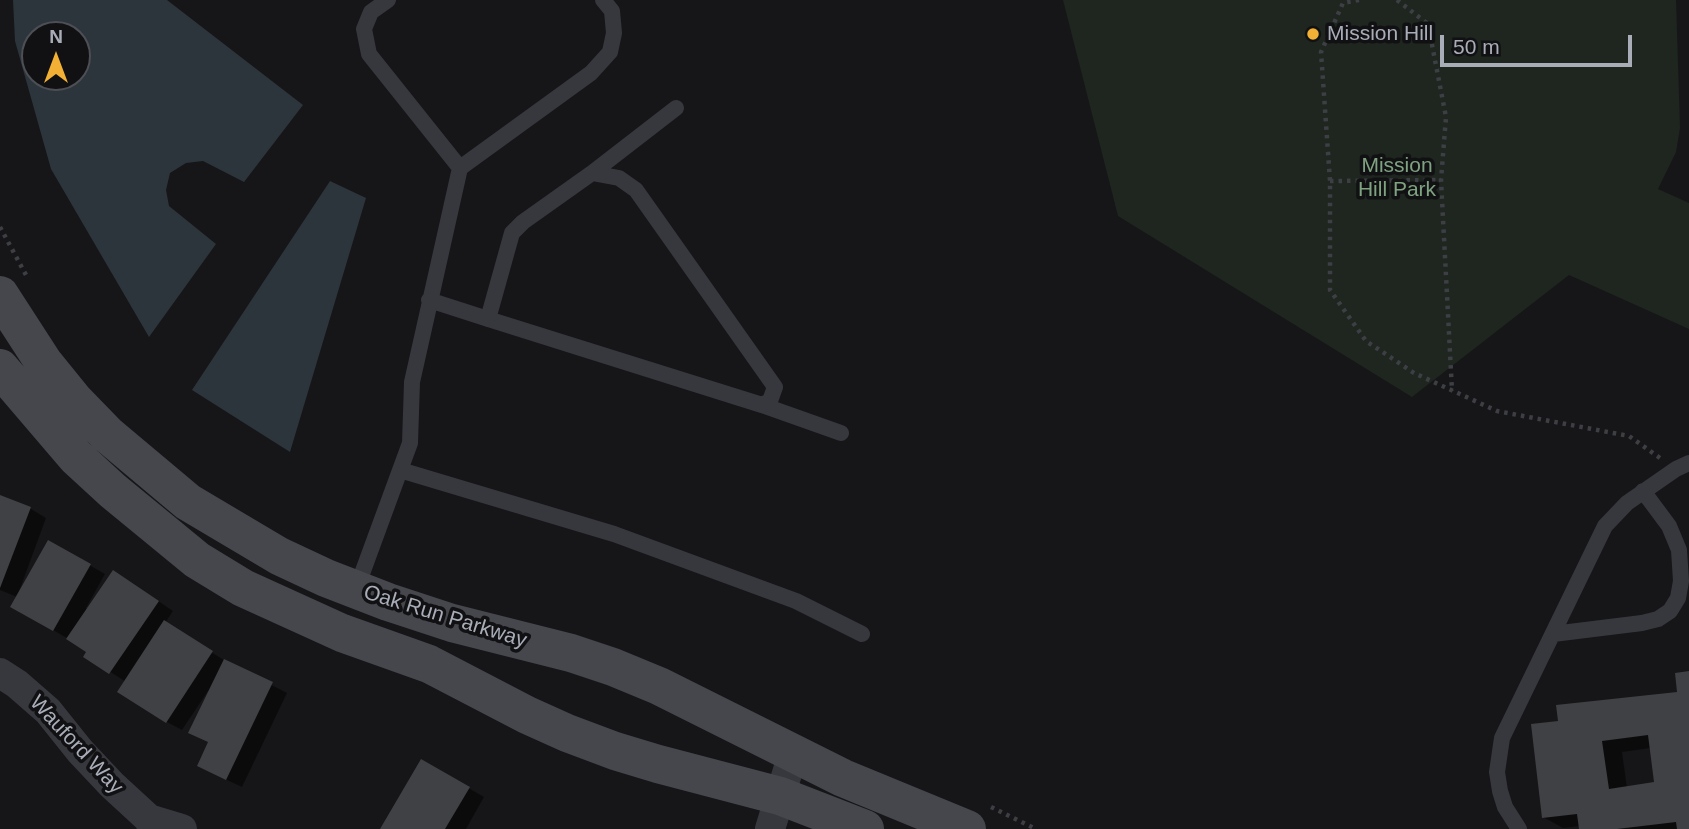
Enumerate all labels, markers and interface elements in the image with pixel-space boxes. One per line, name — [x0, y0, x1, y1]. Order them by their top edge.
north arrow — [21, 21, 91, 91]
place label: Mission Hill — [1327, 21, 1433, 47]
scale bar — [1444, 21, 1636, 65]
text: N — [49, 26, 63, 47]
marker: Mission Hill — [1305, 26, 1321, 42]
text: 50 m — [1453, 35, 1500, 58]
park label: Mission Hill Park — [1358, 153, 1436, 203]
street label: Oak Run Parkway — [360, 580, 530, 654]
street label: Wauford Way — [24, 690, 128, 800]

